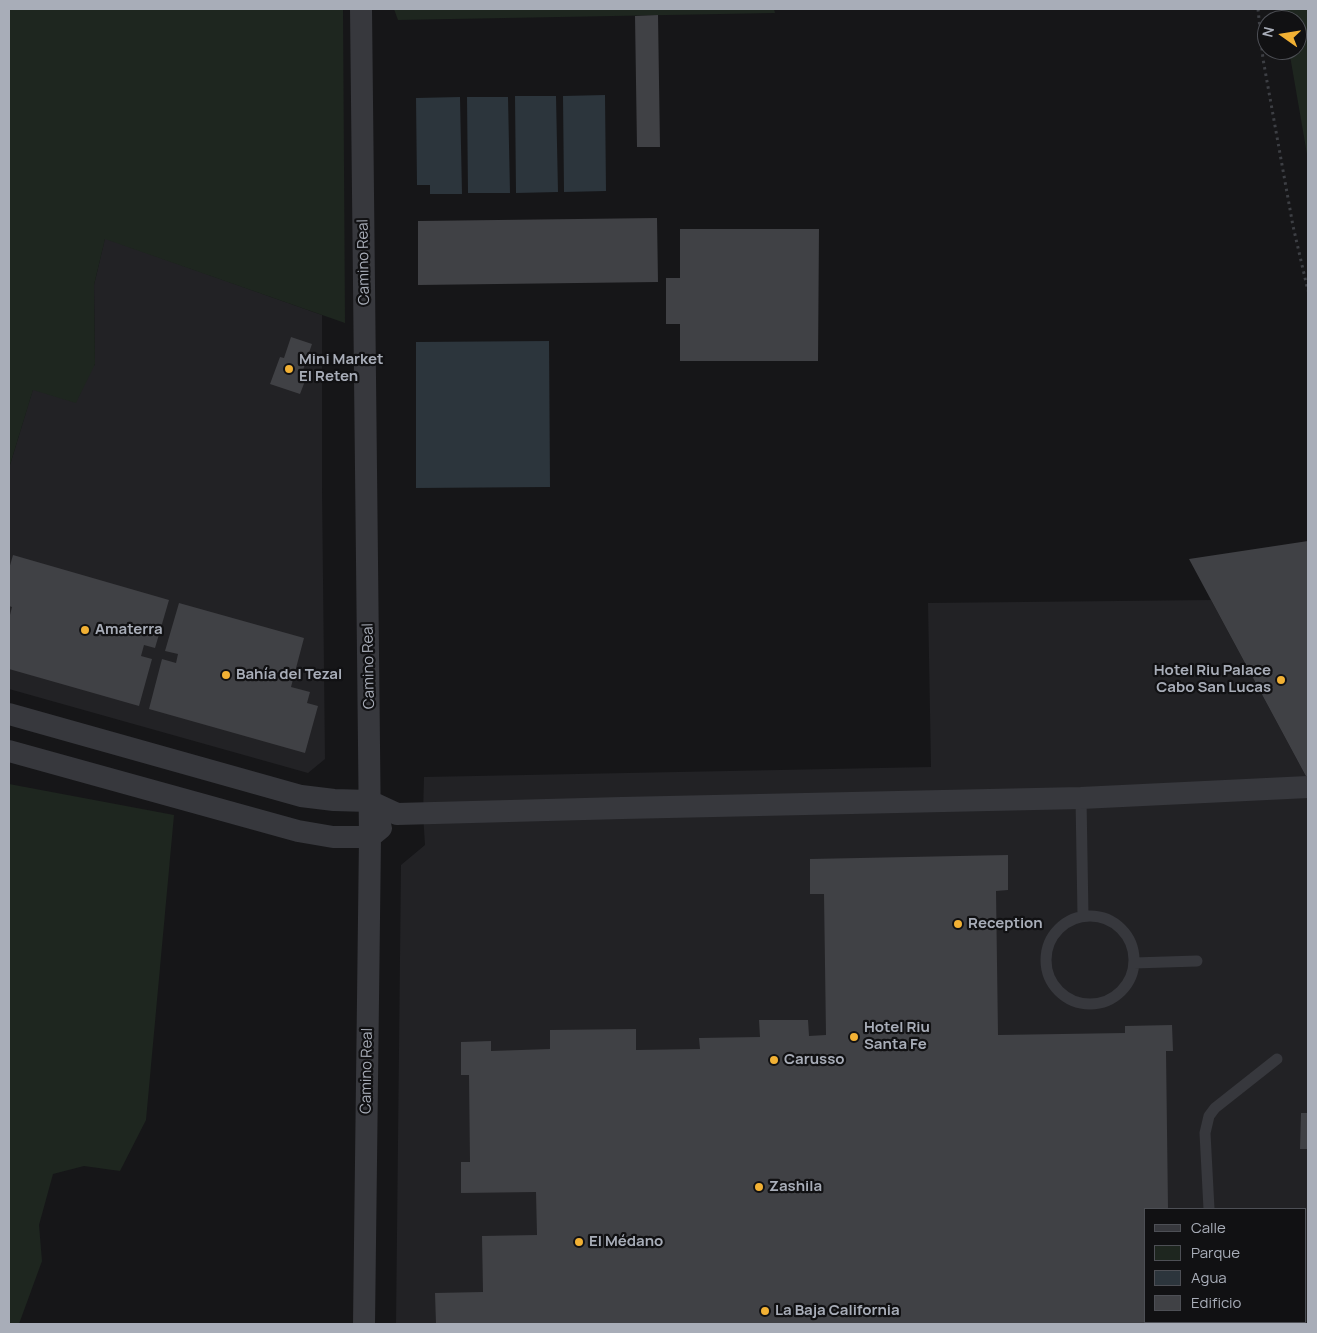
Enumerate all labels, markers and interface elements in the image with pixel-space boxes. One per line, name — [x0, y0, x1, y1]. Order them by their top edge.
north arrow — [1257, 10, 1307, 60]
text: N — [1257, 25, 1278, 39]
street label: Camino Real — [354, 219, 374, 305]
place label: Mini Market El Reten — [299, 351, 384, 386]
marker: Mini Market El Reten — [283, 363, 295, 375]
place label: Amaterra — [95, 621, 163, 639]
street label: Camino Real — [359, 623, 379, 709]
marker: Amaterra — [79, 624, 91, 636]
place label: Hotel Riu Palace Cabo San Lucas — [1154, 662, 1271, 697]
place label: Bahía del Tezal — [236, 666, 342, 684]
marker: Bahía del Tezal — [220, 669, 232, 681]
marker: Hotel Riu Palace Cabo San Lucas — [1275, 674, 1287, 686]
place label: Reception — [968, 915, 1043, 933]
marker: Reception — [952, 918, 964, 930]
place label: Hotel Riu Santa Fe — [864, 1019, 930, 1054]
street label: Camino Real — [357, 1028, 377, 1114]
marker: Hotel Riu Santa Fe — [848, 1031, 860, 1043]
place label: Carusso — [784, 1051, 845, 1069]
marker: Carusso — [768, 1054, 780, 1066]
place label: Zashila — [769, 1178, 822, 1196]
marker: Zashila — [753, 1181, 765, 1193]
legend — [1144, 1208, 1307, 1323]
text: Calle — [1191, 1217, 1226, 1238]
place label: El Médano — [589, 1233, 663, 1251]
marker: El Médano — [573, 1236, 585, 1248]
text: Parque — [1191, 1242, 1240, 1263]
text: Agua — [1191, 1267, 1227, 1288]
text: Edificio — [1191, 1292, 1241, 1313]
place label: La Baja California — [775, 1302, 900, 1320]
marker: La Baja California — [759, 1305, 771, 1317]

